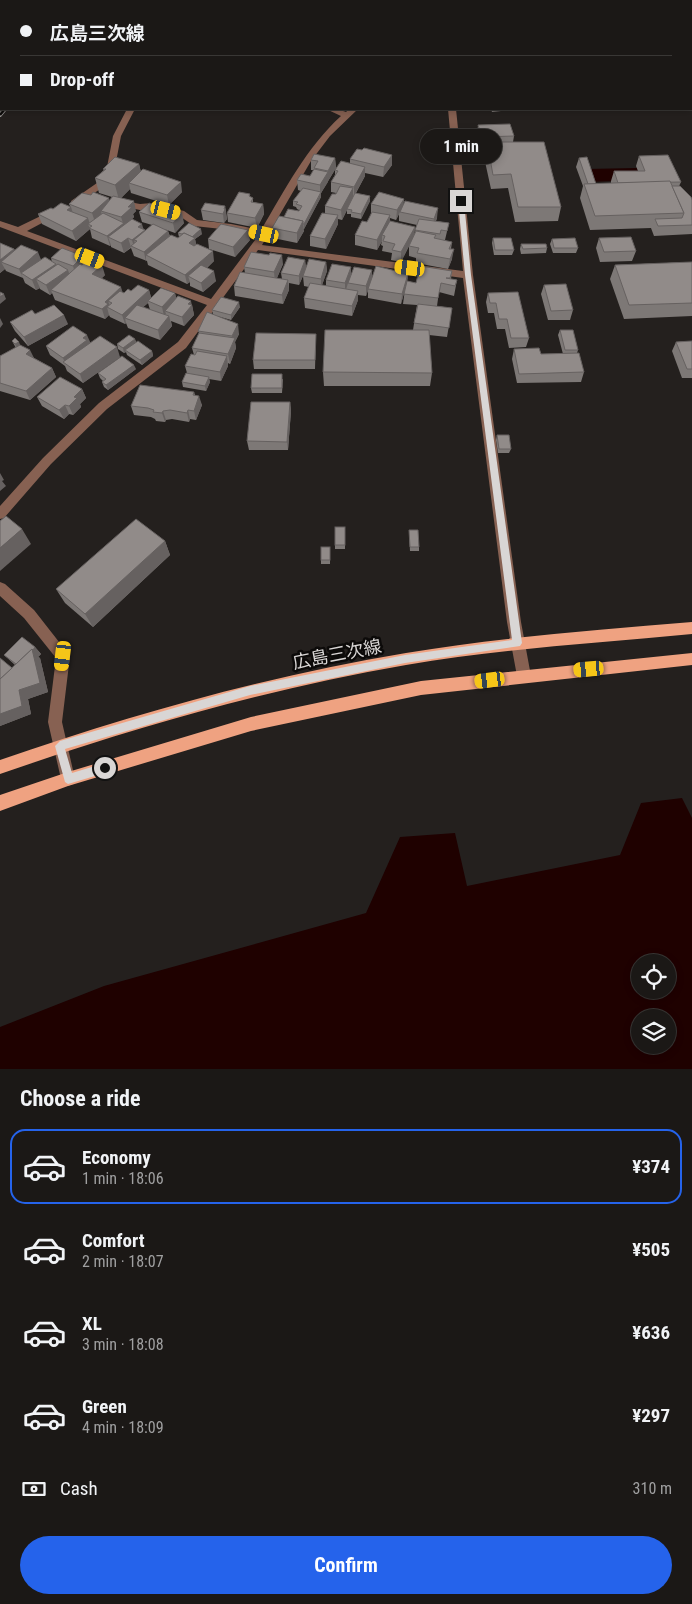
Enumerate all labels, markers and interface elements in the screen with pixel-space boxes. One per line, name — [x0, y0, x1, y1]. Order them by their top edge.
text: 広島三次線 — [50, 22, 145, 45]
text: Drop-off — [50, 68, 114, 91]
callout: 1 min — [420, 128, 502, 164]
text: 1 min — [443, 137, 479, 156]
route end — [450, 190, 472, 212]
car — [149, 199, 182, 221]
car — [247, 223, 280, 245]
car — [73, 246, 106, 270]
car — [394, 259, 425, 277]
street label: 広島三次線 — [291, 635, 383, 673]
car — [53, 640, 72, 672]
car — [573, 660, 604, 678]
car — [474, 671, 505, 689]
route start — [94, 757, 116, 779]
map controls — [631, 954, 676, 1054]
button: locate — [631, 954, 676, 999]
button: layers — [631, 1009, 676, 1054]
text: Choose a ride — [20, 1086, 141, 1111]
icon: car — [22, 1144, 67, 1189]
text: Economy — [82, 1146, 151, 1169]
text: ¥374 — [632, 1155, 670, 1178]
text: 1 min · 18:06 — [82, 1169, 164, 1188]
icon: car — [22, 1227, 67, 1272]
text: Comfort — [82, 1229, 145, 1252]
text: ¥505 — [632, 1238, 670, 1261]
text: 2 min · 18:07 — [82, 1252, 164, 1271]
icon: car — [22, 1310, 67, 1355]
text: XL — [82, 1312, 102, 1335]
text: ¥636 — [632, 1321, 670, 1344]
text: 3 min · 18:08 — [82, 1335, 164, 1354]
icon: car — [22, 1393, 67, 1438]
text: Green — [82, 1395, 127, 1418]
text: ¥297 — [632, 1404, 670, 1427]
text: 4 min · 18:09 — [82, 1418, 164, 1437]
icon: cash — [20, 1475, 48, 1503]
text: Cash — [60, 1477, 98, 1500]
text: 310 m — [633, 1479, 672, 1498]
button: Confirm — [20, 1536, 672, 1594]

